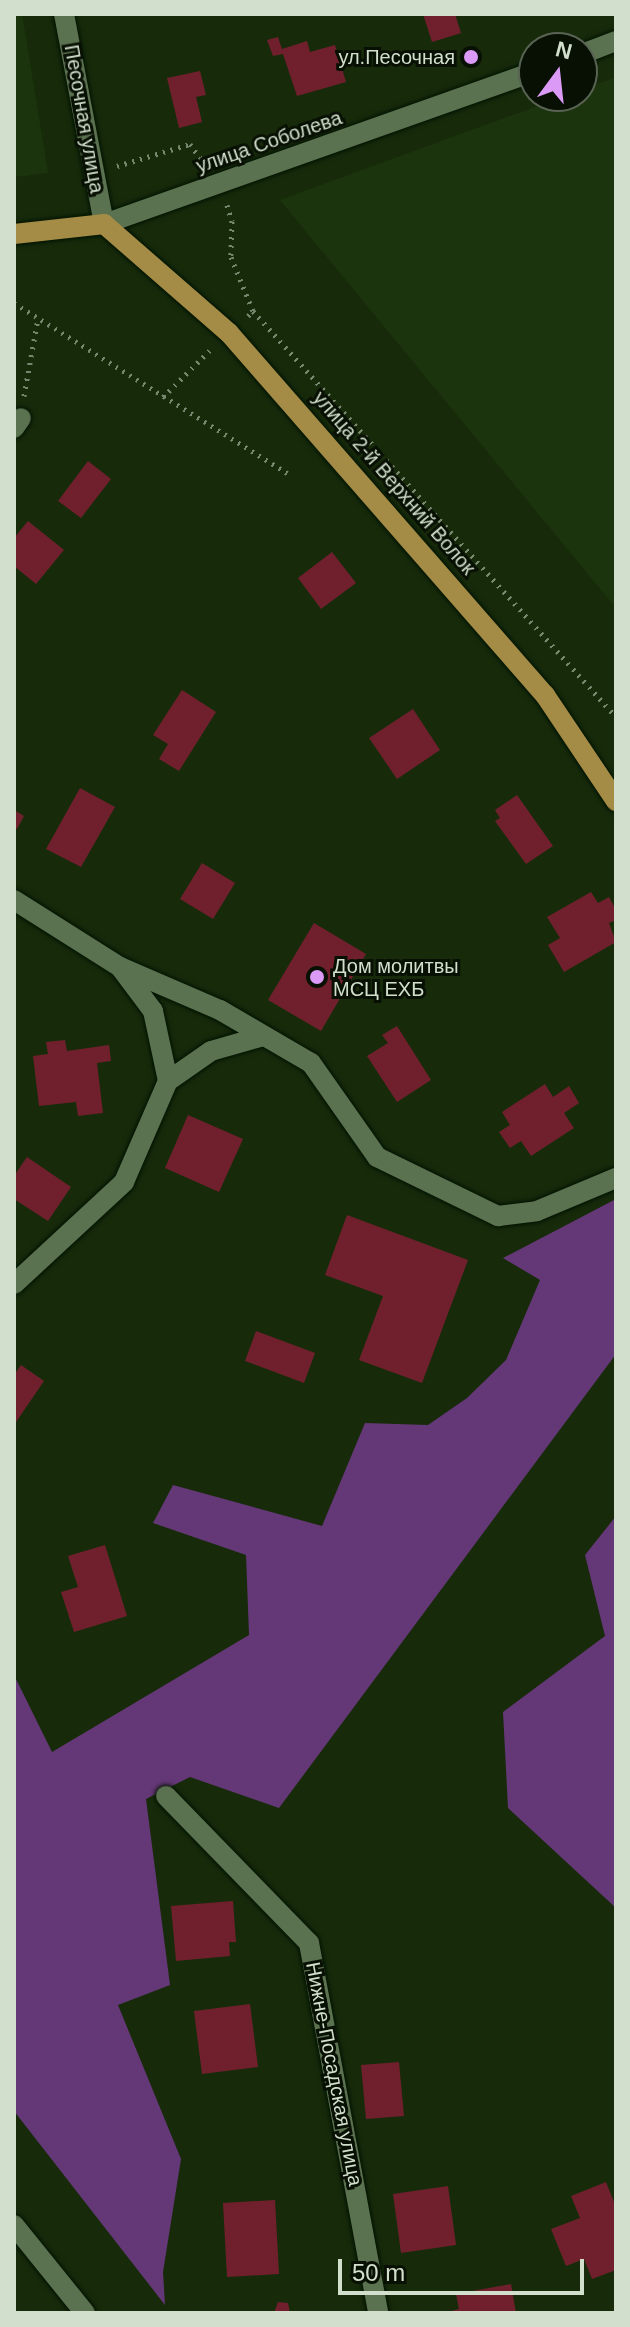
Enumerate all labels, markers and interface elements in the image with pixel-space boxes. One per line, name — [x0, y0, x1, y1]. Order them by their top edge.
north arrow — [518, 32, 598, 112]
text: N — [553, 36, 575, 64]
street label: Песочная улица — [59, 43, 109, 195]
place label: ул.Песочная — [338, 45, 455, 69]
marker: ул.Песочная — [462, 48, 480, 66]
street label: улица Соболева — [193, 106, 345, 178]
street label: улица 2-й Верхний Волок — [308, 386, 480, 580]
place label: Дом молитвы МСЦ ЕХБ — [333, 954, 459, 1001]
marker: Дом молитвы МСЦ ЕХБ — [308, 968, 326, 986]
street label: Нижне-Посадская улица — [300, 1960, 368, 2188]
scale bar — [342, 2243, 588, 2293]
text: 50 m — [352, 2259, 405, 2286]

